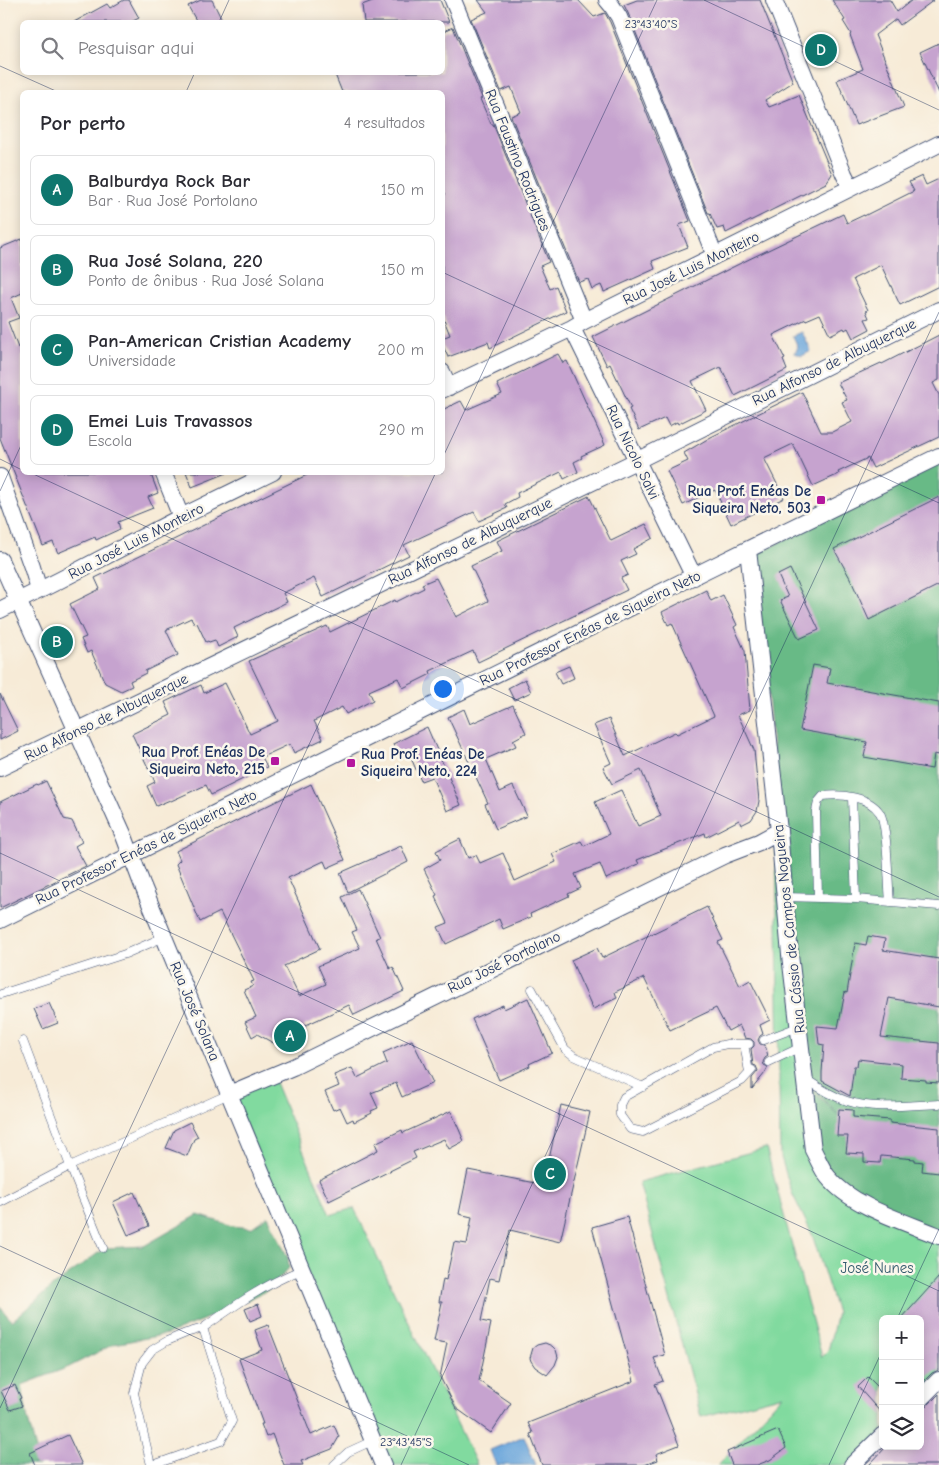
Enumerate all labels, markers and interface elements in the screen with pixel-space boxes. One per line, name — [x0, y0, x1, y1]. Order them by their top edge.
text: 23°43'40"S — [625, 17, 678, 31]
search box — [20, 20, 445, 75]
pin: D — [805, 31, 837, 69]
icon: search — [38, 34, 66, 62]
text: Pesquisar aqui — [78, 37, 194, 59]
street label: Rua Faustino Rodrigues — [481, 87, 555, 233]
text: Por perto — [40, 111, 125, 135]
text: 4 resultados — [344, 114, 425, 132]
text: Balburdya Rock Bar — [88, 170, 250, 192]
text: A — [53, 181, 61, 199]
text: 150 m — [381, 181, 424, 199]
text: Bar · Rua José Portolano — [88, 192, 258, 210]
street label: Rua José Luis Monteiro — [620, 227, 762, 309]
text: Rua José Solana, 220 — [88, 250, 263, 272]
text: B — [52, 261, 62, 279]
text: 150 m — [381, 261, 424, 279]
text: Ponto de ônibus · Rua José Solana — [88, 272, 324, 290]
street label: Rua Alfonso de Albuquerque — [749, 314, 919, 410]
text: Pan-American Cristian Academy — [88, 330, 351, 352]
text: C — [52, 341, 62, 359]
text: 200 m — [378, 341, 424, 359]
text: Universidade — [88, 352, 176, 370]
street label: Rua Nicolo Salvi — [602, 402, 664, 502]
text: Emei Luis Travassos — [88, 410, 252, 432]
text: D — [52, 421, 62, 439]
text: 290 m — [379, 421, 424, 439]
text: Escola — [88, 432, 132, 450]
place label: Rua Prof. Enéas De Siqueira Neto, 503 — [688, 482, 811, 517]
street label: Rua Alfonso de Albuquerque — [385, 493, 555, 589]
marker: Rua Prof. Enéas De Siqueira Neto, 503 — [815, 494, 827, 506]
street label: Rua José Luis Monteiro — [65, 499, 207, 583]
street label: Rua Professor Enéas de Siqueira Neto — [476, 566, 704, 690]
pin: B — [41, 623, 73, 661]
street label: Rua Alfonso de Albuquerque — [21, 669, 191, 765]
your location — [430, 676, 456, 702]
place label: Rua Prof. Enéas De Siqueira Neto, 215 — [142, 743, 265, 778]
place label: Rua Prof. Enéas De Siqueira Neto, 224 — [361, 745, 484, 780]
marker: Rua Prof. Enéas De Siqueira Neto, 215 — [269, 755, 281, 767]
marker: Rua Prof. Enéas De Siqueira Neto, 224 — [345, 757, 357, 769]
street label: Rua Professor Enéas de Siqueira Neto — [32, 785, 260, 909]
street label: Rua Cássio de Campos Nogueira — [769, 824, 809, 1034]
street label: Rua José Portolano — [445, 927, 563, 997]
street label: Rua José Solana — [166, 959, 224, 1063]
pin: A — [274, 1017, 306, 1055]
pin: C — [534, 1155, 566, 1193]
park label: José Nunes — [841, 1259, 914, 1277]
map controls — [879, 1315, 924, 1450]
button: + — [879, 1315, 924, 1360]
button: − — [879, 1360, 924, 1405]
button: layers — [879, 1405, 924, 1450]
text: 23°43'45"S — [380, 1435, 432, 1449]

